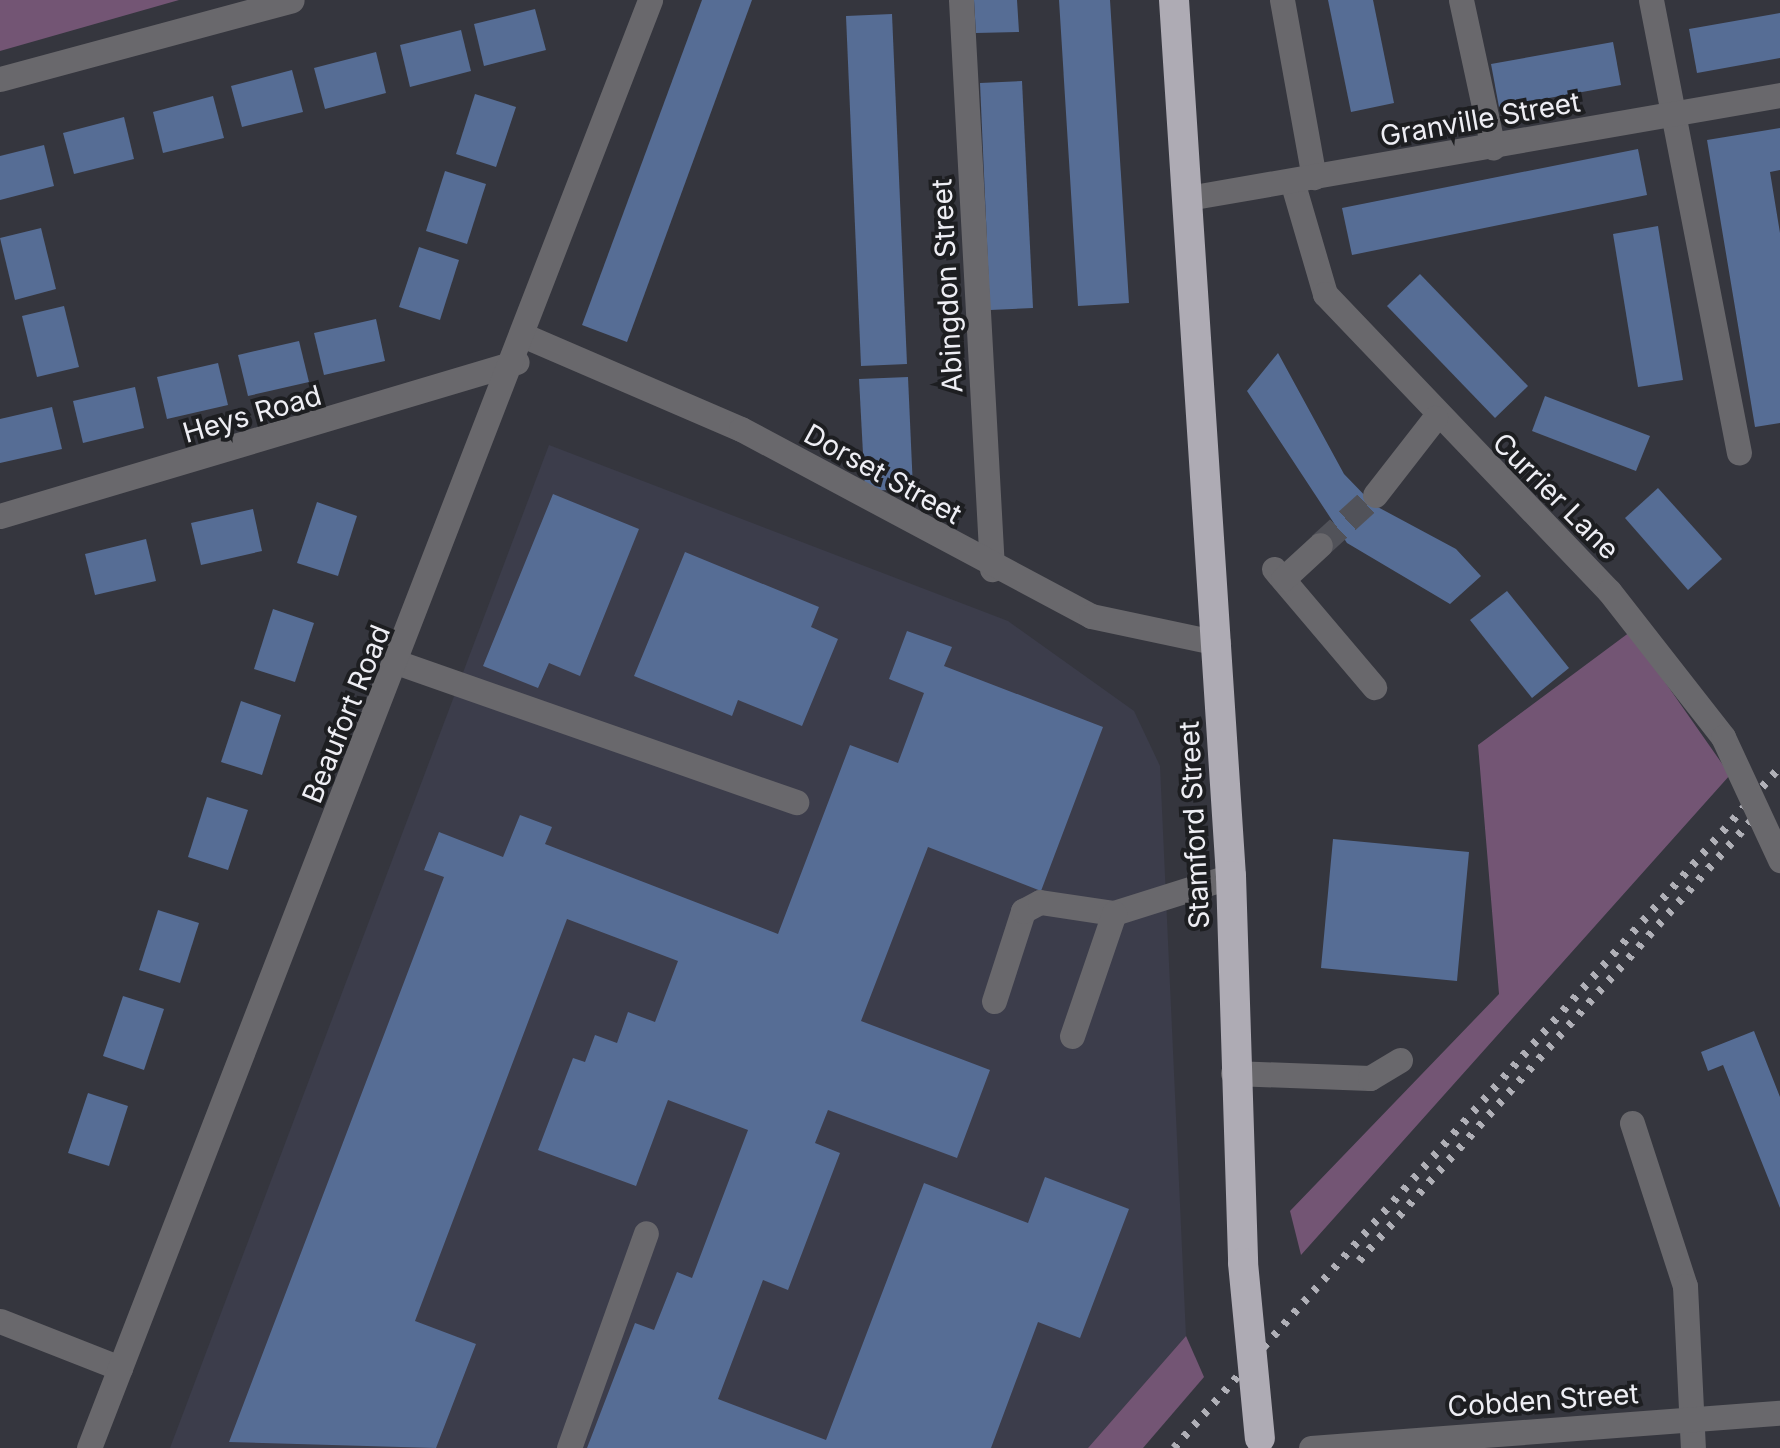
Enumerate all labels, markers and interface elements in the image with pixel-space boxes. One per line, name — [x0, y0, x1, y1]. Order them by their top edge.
street label: Granville Street — [1377, 85, 1583, 153]
street label: Abingdon Street — [925, 178, 969, 394]
street label: Heys Road — [179, 378, 325, 450]
street label: Dorset Street — [798, 417, 968, 531]
street label: Currier Lane — [1486, 426, 1626, 566]
street label: Beaufort Road — [295, 620, 397, 808]
street label: Stamford Street — [1172, 720, 1216, 930]
street label: Cobden Street — [1446, 1377, 1640, 1423]

